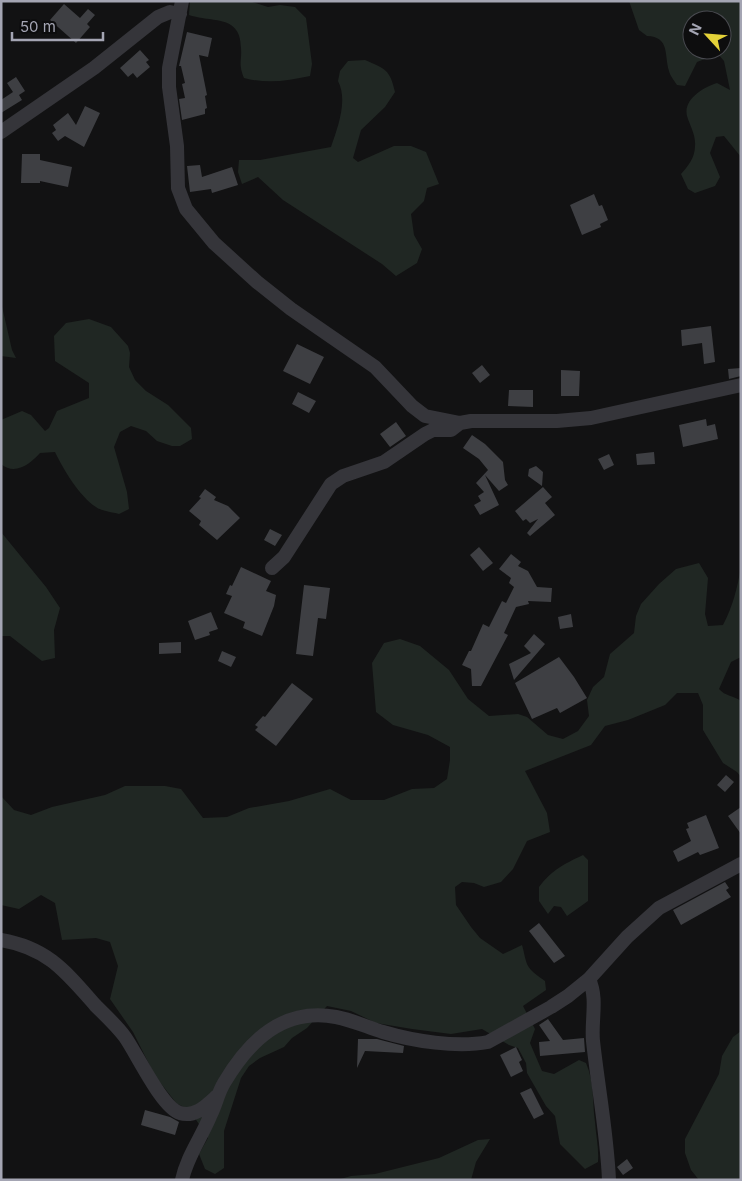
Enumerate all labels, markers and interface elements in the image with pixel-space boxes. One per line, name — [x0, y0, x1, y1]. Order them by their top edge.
scale bar — [12, 10, 104, 42]
north arrow — [682, 10, 732, 60]
text: 50 m — [20, 17, 56, 36]
text: N — [685, 21, 705, 38]

